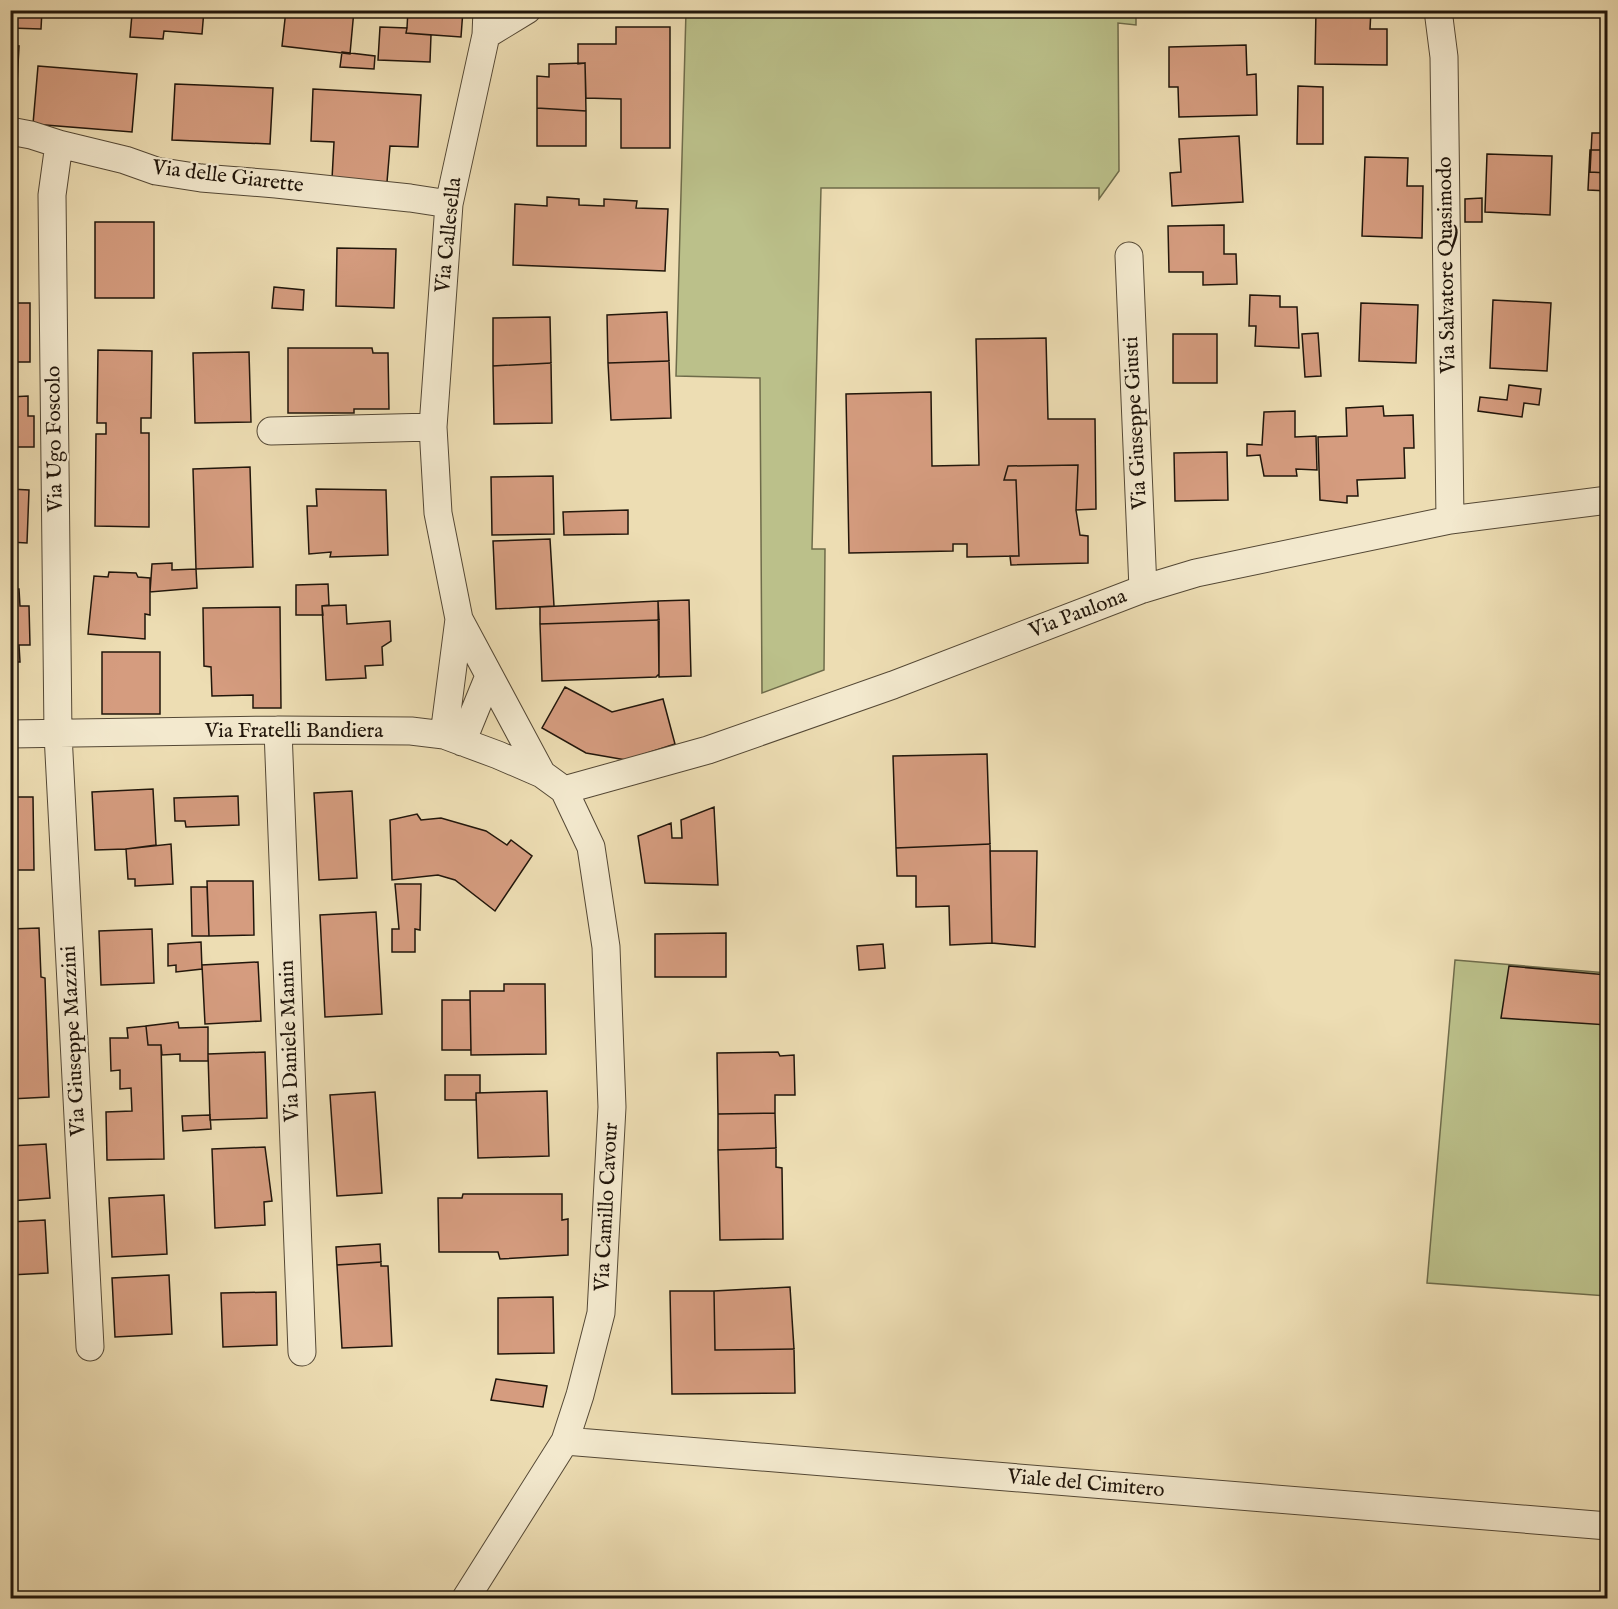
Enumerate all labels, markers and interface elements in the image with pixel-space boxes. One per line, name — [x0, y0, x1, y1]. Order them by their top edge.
street label: Via delle Giarette — [150, 154, 306, 200]
street label: Via Salvatore Quasimodo — [1432, 156, 1462, 375]
street label: Via Callesella — [429, 175, 469, 295]
street label: Via Giuseppe Giusti — [1118, 336, 1154, 511]
street label: Via Ugo Foscolo — [40, 366, 70, 513]
street label: Via Paulona — [1025, 583, 1131, 645]
street label: Via Fratelli Bandiera — [204, 718, 384, 745]
street label: Via Giuseppe Mazzini — [56, 945, 93, 1138]
street label: Via Daniele Manin — [274, 960, 306, 1123]
street label: Via Camillo Cavour — [589, 1122, 625, 1293]
street label: Viale del Cimitero — [1005, 1464, 1166, 1504]

